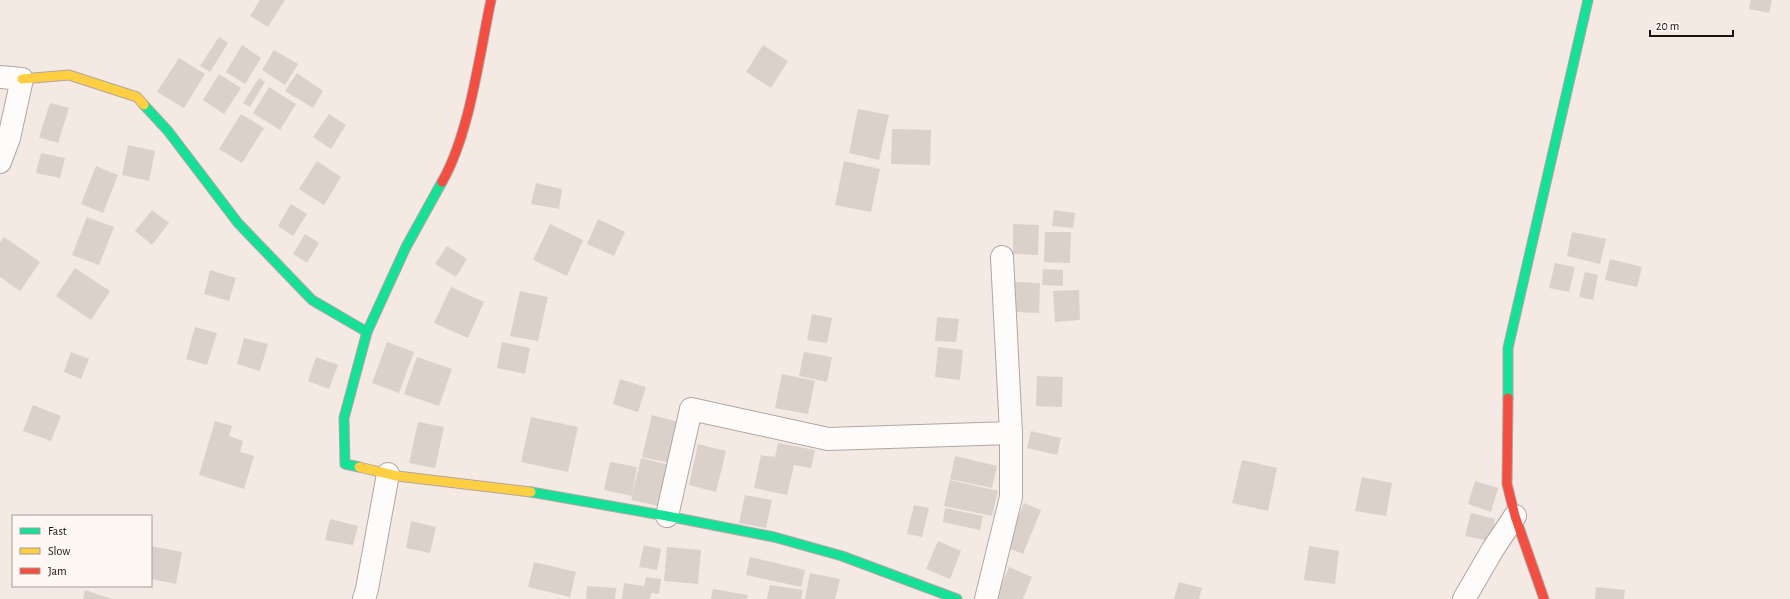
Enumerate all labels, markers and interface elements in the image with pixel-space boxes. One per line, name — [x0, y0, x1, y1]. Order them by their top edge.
scale bar — [1650, 12, 1733, 38]
text: 20 m — [1656, 20, 1679, 32]
legend — [12, 515, 152, 587]
text: Fast — [48, 525, 67, 537]
text: Slow — [48, 545, 70, 557]
text: Jam — [48, 565, 67, 577]

